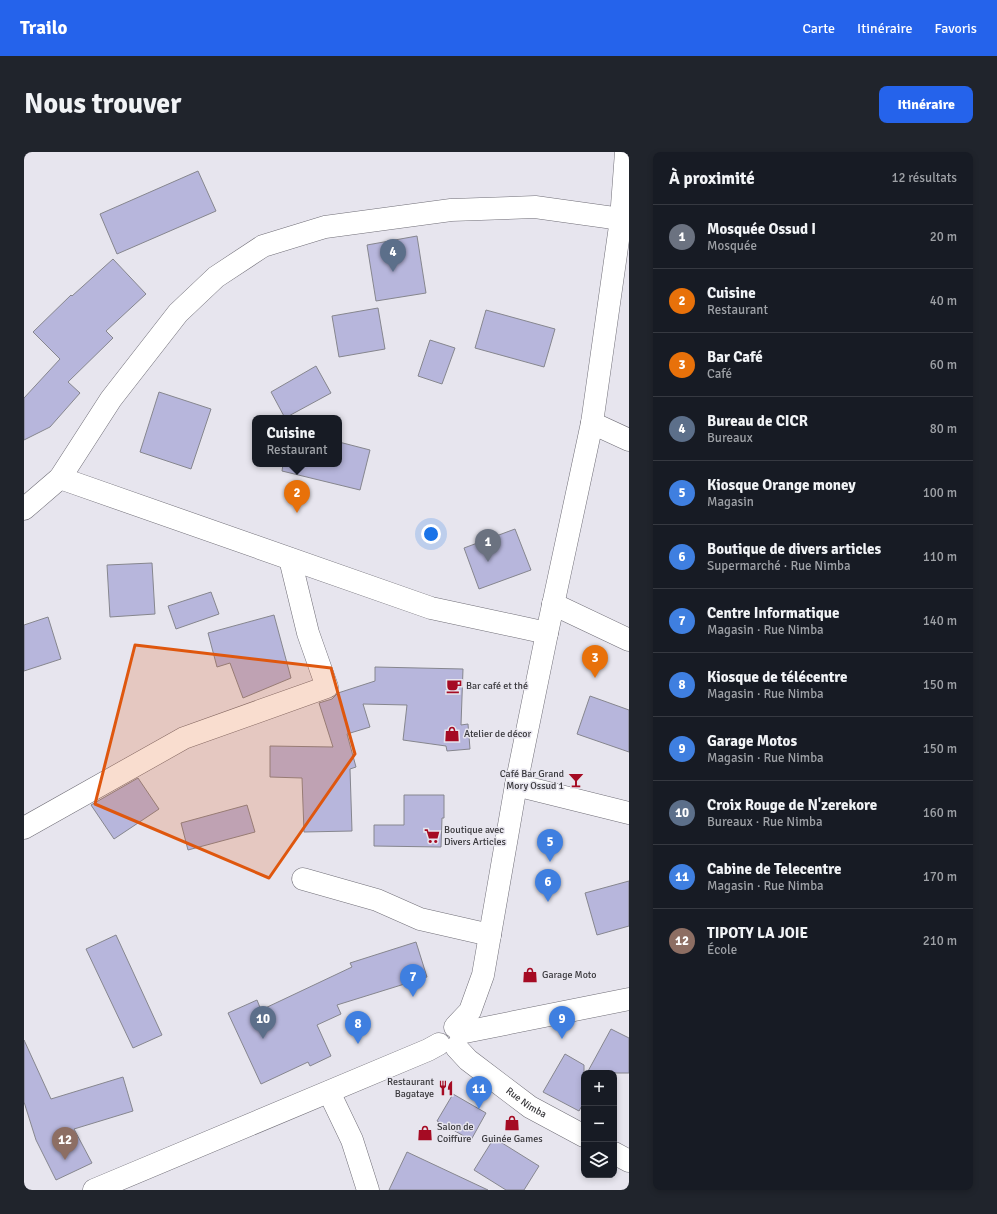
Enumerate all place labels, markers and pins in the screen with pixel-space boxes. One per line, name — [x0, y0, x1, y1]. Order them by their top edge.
pin: 4 — [380, 239, 406, 272]
pin: 2 — [284, 480, 310, 513]
pin: 1 — [475, 529, 501, 562]
pin: 3 — [582, 645, 608, 678]
cafe icon: Bar café et thé — [445, 677, 463, 695]
place label: Bar café et thé — [466, 680, 528, 692]
shop icon: Atelier de décor — [443, 725, 461, 743]
place label: Atelier de décor — [464, 728, 532, 740]
place label: Café Bar Grand Mory Ossud 1 — [500, 768, 564, 792]
bar icon: Café Bar Grand Mory Ossud 1 — [567, 771, 585, 789]
place label: Boutique avec Divers Articles — [444, 824, 507, 848]
supermarket icon: Boutique avec Divers Articles — [423, 827, 441, 845]
pin: 5 — [537, 829, 563, 862]
pin: 6 — [535, 869, 561, 902]
pin: 7 — [400, 964, 426, 997]
shop icon: Garage Moto — [521, 966, 539, 984]
place label: Garage Moto — [542, 969, 596, 981]
pin: 10 — [250, 1006, 276, 1039]
pin: 9 — [549, 1006, 575, 1039]
pin: 8 — [345, 1011, 371, 1044]
place label: Restaurant Bagataye — [387, 1076, 434, 1100]
pin: 11 — [466, 1076, 492, 1109]
restaurant icon: Restaurant Bagataye — [437, 1079, 455, 1097]
shop icon: Guinée Games — [503, 1114, 521, 1132]
place label: Salon de Coiffure — [437, 1121, 474, 1145]
shop icon: Salon de Coiffure — [416, 1124, 434, 1142]
pin: 12 — [52, 1127, 78, 1160]
place label: Guinée Games — [481, 1133, 543, 1145]

